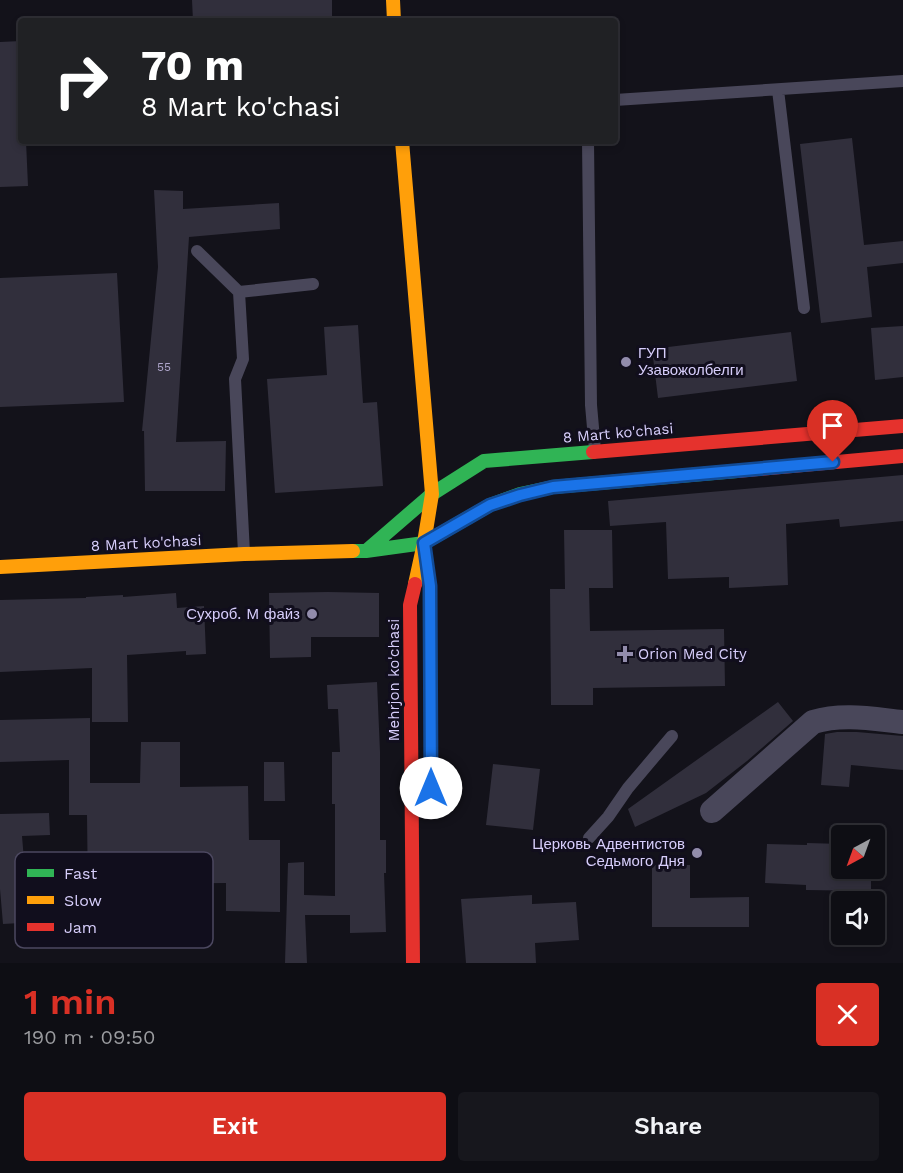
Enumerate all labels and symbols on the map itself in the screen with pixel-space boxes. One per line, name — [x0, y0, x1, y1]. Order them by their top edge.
place label: ГУП Узавожолбелги — [638, 344, 744, 379]
marker: ГУП Узавожолбелги — [619, 355, 633, 369]
house number: 55 — [157, 360, 171, 374]
pin — [807, 400, 858, 462]
street label: 8 Mart ko'chasi — [562, 419, 674, 447]
street label: 8 Mart ko'chasi — [90, 531, 202, 555]
place label: Сухроб. М файз — [186, 605, 300, 623]
marker: Сухроб. М файз — [305, 607, 319, 621]
street label: Mehrjon ko'chasi — [385, 619, 403, 741]
marker: Orion Med City — [616, 645, 634, 663]
place label: Orion Med City — [638, 645, 747, 663]
position arrow — [399, 756, 463, 820]
north arrow — [831, 825, 885, 879]
place label: Церковь Адвентистов Седьмого Дня — [532, 835, 685, 870]
marker: Церковь Адвентистов Седьмого Дня — [690, 846, 704, 860]
legend — [15, 852, 213, 948]
text: Fast — [64, 864, 97, 883]
text: Slow — [64, 891, 102, 910]
text: Jam — [64, 918, 97, 937]

